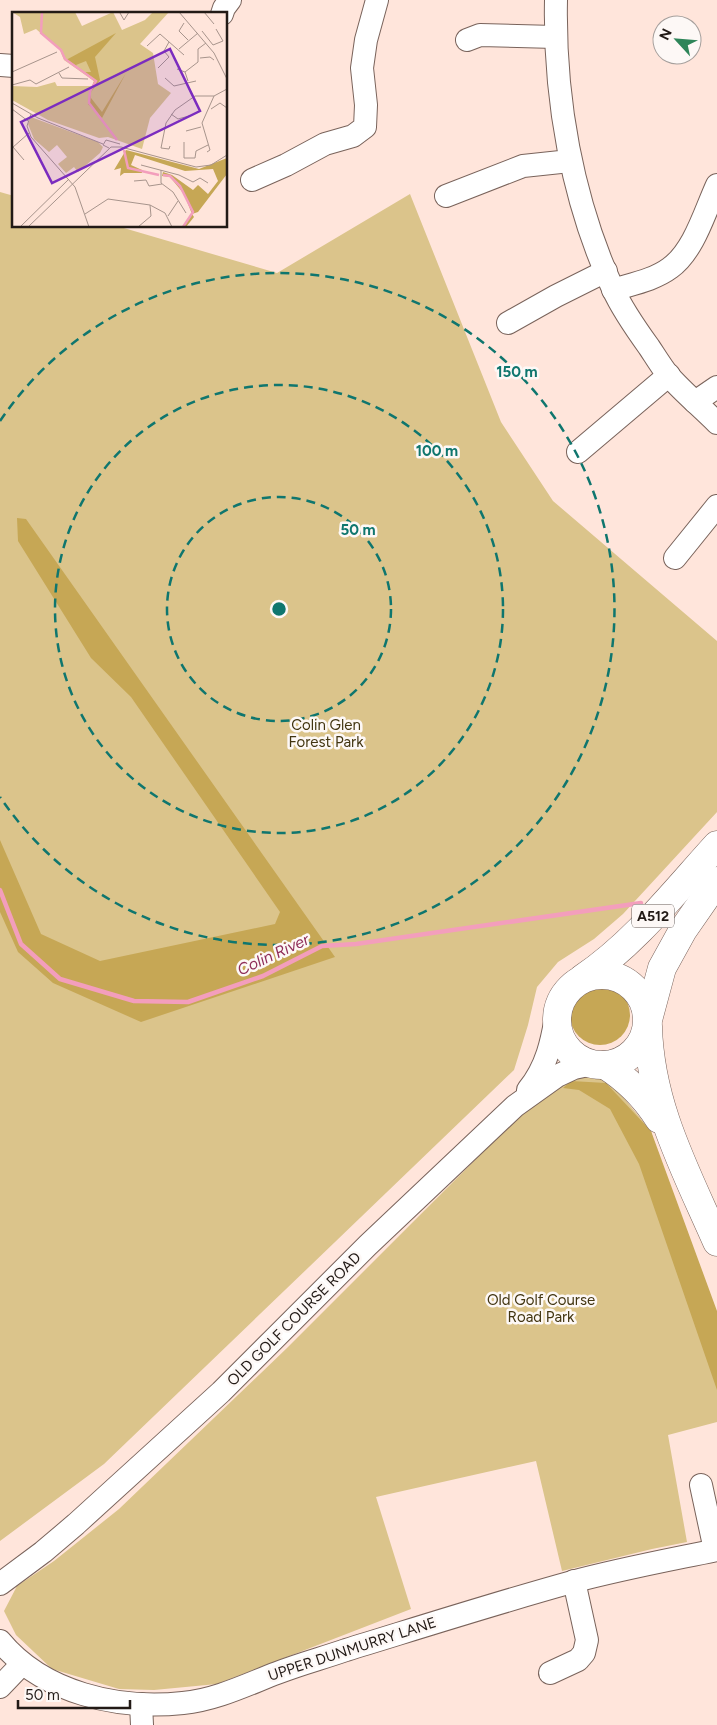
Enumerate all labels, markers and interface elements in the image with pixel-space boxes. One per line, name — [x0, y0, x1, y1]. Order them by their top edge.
inset map — [12, 12, 228, 228]
north arrow — [652, 15, 702, 65]
text: N — [656, 26, 676, 43]
text: 150 m — [496, 363, 538, 381]
text: 100 m — [416, 442, 458, 460]
text: 50 m — [340, 521, 376, 539]
centre of rings — [270, 600, 288, 618]
park label: Colin Glen Forest Park — [289, 716, 364, 751]
road number: A512 — [632, 904, 674, 928]
water label: Colin River — [234, 929, 313, 979]
street label: OLD GOLF COURSE ROAD — [223, 1248, 365, 1390]
park label: Old Golf Course Road Park — [487, 1291, 595, 1326]
street label: UPPER DUNMURRY LANE — [266, 1613, 438, 1685]
scale bar — [18, 1678, 130, 1710]
text: 50 m — [25, 1686, 60, 1704]

